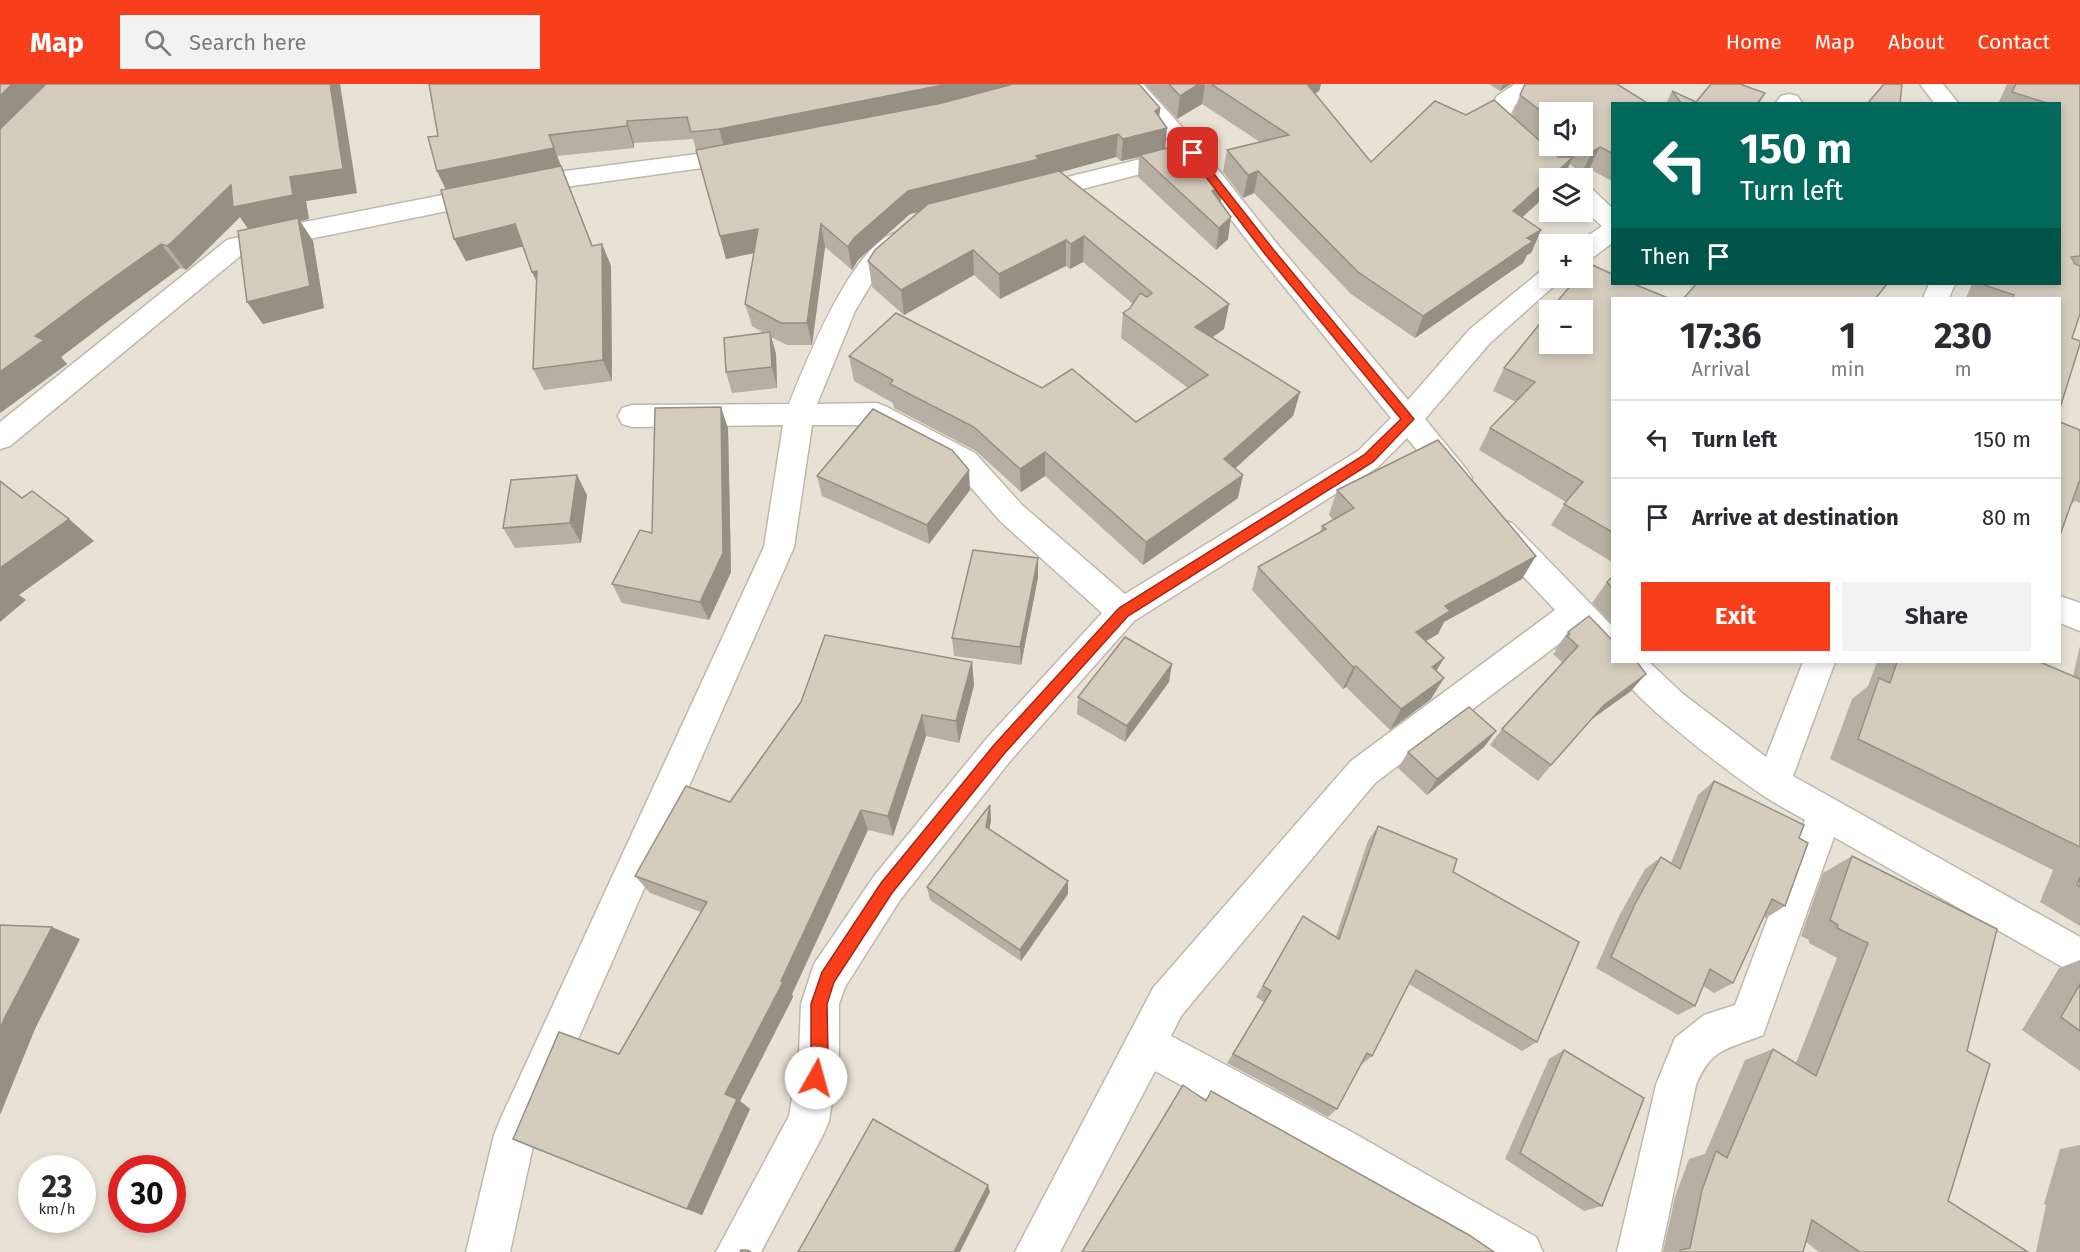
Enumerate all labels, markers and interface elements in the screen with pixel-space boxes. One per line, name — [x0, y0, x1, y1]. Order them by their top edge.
search box — [120, 15, 540, 69]
text: Map — [30, 26, 84, 59]
icon: search — [141, 26, 174, 59]
text: Search here — [189, 29, 307, 56]
text: Home — [1726, 29, 1782, 55]
text: Map — [1815, 29, 1855, 55]
text: About — [1888, 29, 1945, 55]
text: Contact — [1978, 29, 2050, 55]
map controls — [1539, 102, 1593, 354]
button: sound — [1539, 102, 1593, 156]
text: 150 m — [1740, 124, 1852, 174]
icon: left — [1641, 126, 1719, 204]
pin — [1167, 127, 1218, 178]
icon: arrive — [1176, 136, 1209, 169]
button: layers — [1539, 168, 1593, 222]
text: Turn left — [1740, 175, 1843, 207]
button: + — [1539, 234, 1593, 288]
icon: arrive — [1702, 240, 1735, 273]
text: Then — [1641, 243, 1690, 270]
button: − — [1539, 300, 1593, 354]
text: 17:36 — [1680, 314, 1762, 358]
text: 1 — [1839, 314, 1856, 358]
text: 230 — [1934, 314, 1992, 358]
text: Arrival — [1691, 357, 1750, 381]
text: min — [1831, 357, 1865, 381]
text: m — [1954, 357, 1972, 381]
icon: left — [1641, 423, 1674, 456]
text: Turn left — [1692, 426, 1777, 453]
text: 150 m — [1973, 426, 2031, 453]
icon: arrive — [1641, 501, 1674, 534]
text: Arrive at destination — [1692, 504, 1899, 531]
text: 80 m — [1982, 504, 2031, 531]
button: Exit — [1641, 582, 1830, 651]
button: Share — [1842, 582, 2031, 651]
position arrow — [784, 1046, 848, 1110]
speed limit sign: 30 — [108, 1155, 186, 1233]
text: 23 — [42, 1169, 72, 1205]
text: km/h — [38, 1200, 76, 1218]

